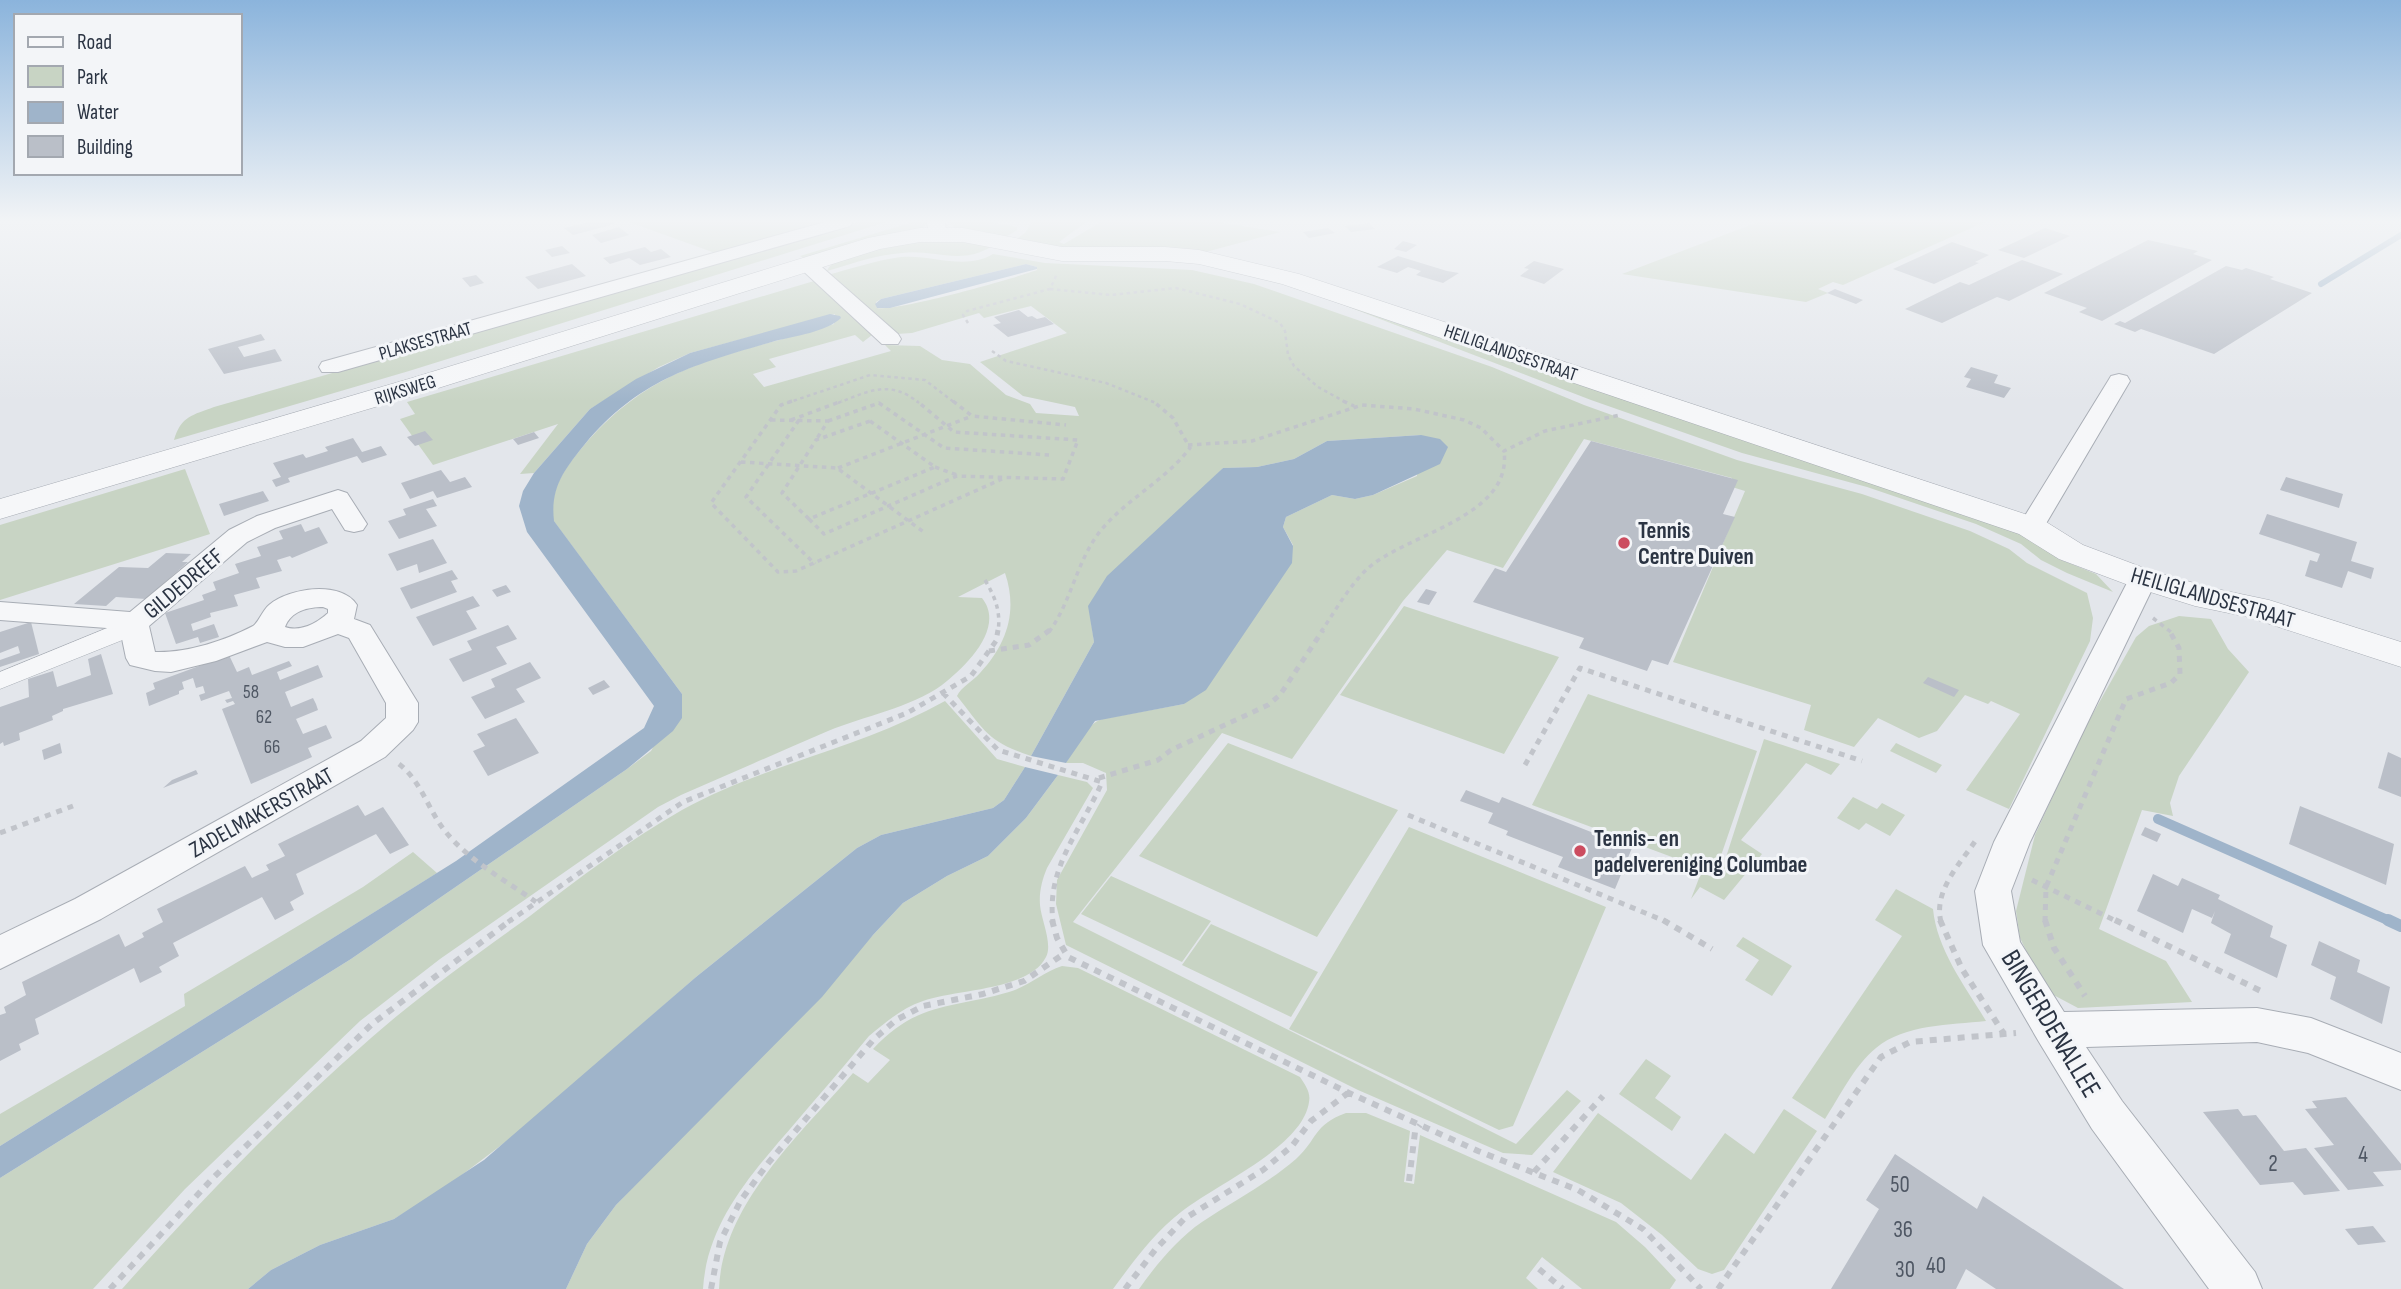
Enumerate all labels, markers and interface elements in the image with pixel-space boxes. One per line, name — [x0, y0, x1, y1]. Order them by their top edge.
legend — [14, 14, 242, 175]
text: Road — [77, 30, 112, 55]
text: Park — [77, 65, 108, 90]
text: Water — [77, 100, 119, 125]
text: Building — [77, 135, 133, 160]
street label: PLAKSESTRAAT — [376, 317, 475, 366]
street label: HEILIGLANDSESTRAAT — [1441, 320, 1581, 387]
street label: RIJKSWEG — [372, 370, 439, 411]
place label: Tennis Centre Duiven — [1638, 517, 1754, 571]
marker: Tennis Centre Duiven — [1616, 535, 1632, 551]
street label: GILDEDREEF — [138, 542, 229, 625]
street label: HEILIGLANDSESTRAAT — [2128, 561, 2298, 635]
house number: 58 — [243, 681, 259, 704]
house number: 62 — [256, 706, 272, 729]
house number: 66 — [264, 736, 280, 759]
street label: ZADELMAKERSTRAAT — [184, 762, 338, 864]
place label: Tennis- en padelvereniging Columbae — [1594, 825, 1807, 879]
marker: Tennis- en padelvereniging Columbae — [1572, 843, 1588, 859]
street label: BINGERDENALLEE — [1994, 944, 2108, 1104]
house number: 4 — [2358, 1141, 2368, 1169]
house number: 2 — [2268, 1150, 2278, 1178]
house number: 50 — [1890, 1171, 1910, 1199]
house number: 36 — [1893, 1216, 1913, 1244]
house number: 40 — [1926, 1252, 1946, 1280]
house number: 30 — [1895, 1256, 1915, 1284]

